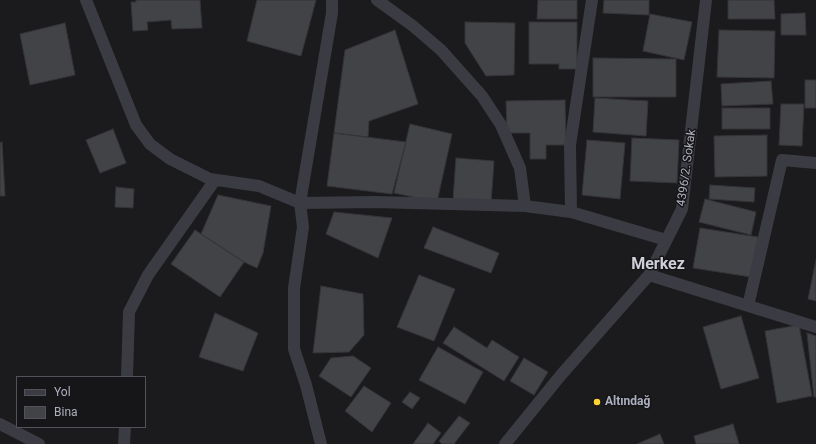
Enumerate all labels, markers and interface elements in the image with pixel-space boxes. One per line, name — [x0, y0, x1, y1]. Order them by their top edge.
street label: 4396/2. Sokak — [674, 129, 700, 207]
district label: Merkez — [631, 255, 685, 275]
legend — [16, 376, 146, 428]
text: Yol — [54, 385, 71, 399]
place label: Altındağ — [605, 395, 650, 409]
marker: Altındağ — [592, 397, 602, 407]
text: Bina — [54, 405, 78, 419]

